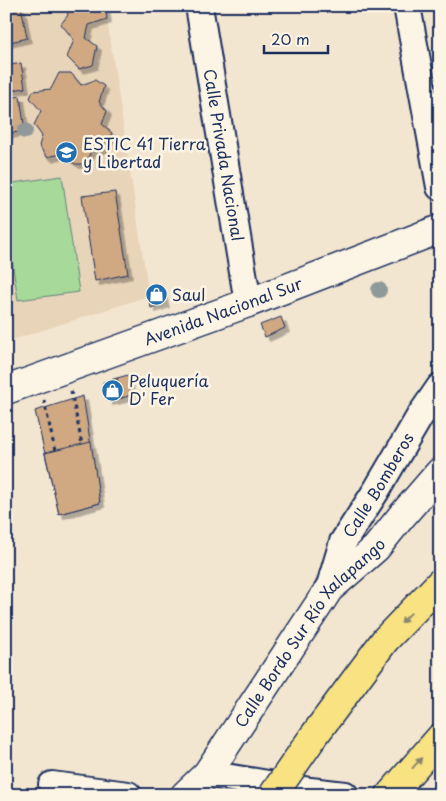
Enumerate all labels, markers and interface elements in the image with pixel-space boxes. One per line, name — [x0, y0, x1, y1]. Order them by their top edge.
scale bar — [264, 22, 327, 54]
text: 20 m — [271, 27, 310, 50]
street label: Calle Privada Nacional — [199, 67, 251, 243]
place label: ESTIC 41 Tierra y Libertad — [83, 131, 206, 173]
school or university icon: ESTIC 41 Tierra y Libertad — [55, 141, 79, 165]
street label: Avenida Nacional Sur — [140, 270, 306, 350]
place label: Saul — [172, 282, 205, 306]
shop icon: Saul — [144, 283, 168, 307]
place label: Peluquería D' Fer — [129, 368, 209, 410]
shop icon: Peluquería D' Fer — [101, 378, 125, 402]
street label: Calle Bomberos — [336, 428, 419, 542]
street label: Calle Bordo Sur Río Xalapango — [228, 533, 390, 732]
one-way arrow — [400, 612, 412, 624]
one-way arrow — [412, 757, 423, 770]

